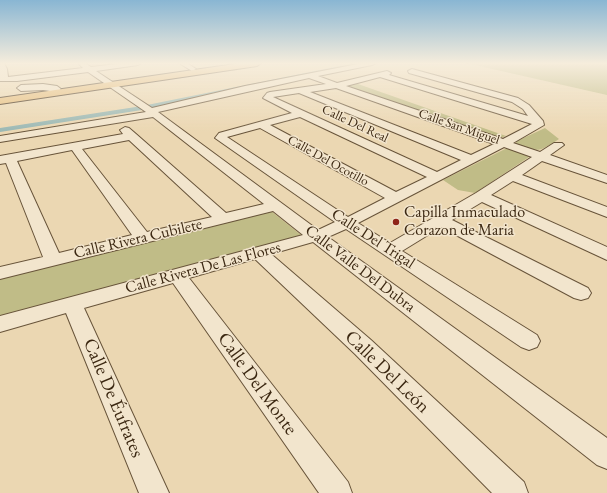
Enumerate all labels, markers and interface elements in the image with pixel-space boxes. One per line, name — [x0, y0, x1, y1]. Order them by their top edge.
street label: Calle Del Real — [319, 102, 391, 146]
street label: Calle San Miguel — [416, 106, 502, 148]
street label: Calle Del Ocotillo — [285, 132, 371, 190]
place label: Capilla Inmaculado Corazon de Maria — [404, 203, 525, 241]
street label: Calle Del Trigal — [328, 205, 418, 273]
street label: Calle Rivera Cubilete — [72, 215, 204, 263]
marker: Capilla Inmaculado Corazon de Maria — [391, 217, 401, 227]
street label: Calle Valle Del Dubra — [301, 221, 419, 317]
street label: Calle Rivera De Las Flores — [123, 238, 283, 298]
street label: Calle Del León — [340, 326, 434, 418]
street label: Calle Del Monte — [212, 328, 302, 440]
street label: Calle De Éufrates — [78, 335, 148, 461]

